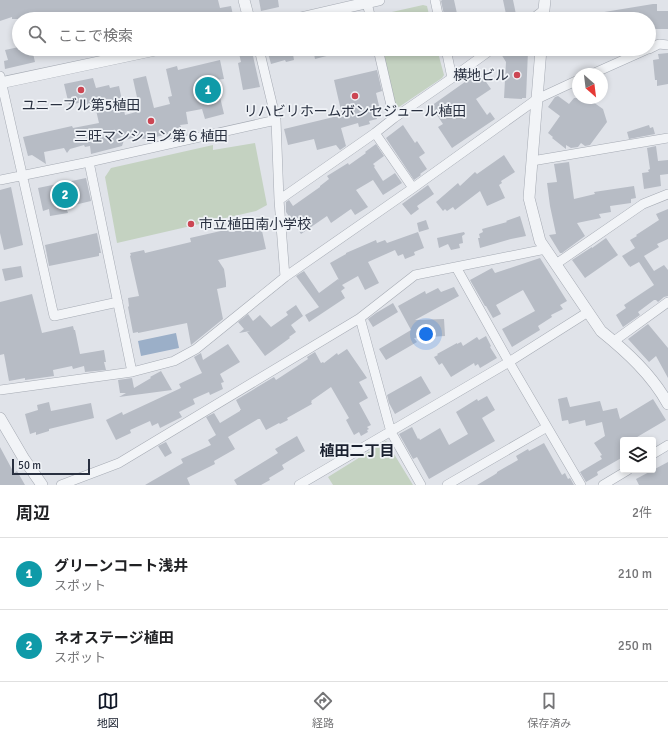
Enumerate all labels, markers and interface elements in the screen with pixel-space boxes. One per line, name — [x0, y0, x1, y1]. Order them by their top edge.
search box — [12, 12, 656, 56]
icon: search — [26, 23, 48, 45]
text: ここで検索 — [58, 27, 133, 45]
place label: 横地ビル — [453, 67, 509, 84]
north arrow — [572, 68, 608, 104]
marker: 横地ビル — [512, 70, 522, 80]
pin: 1 — [195, 75, 221, 105]
marker: ユニーブル第5植田 — [76, 85, 86, 95]
marker: リハビリホームボンセジュール植田 — [350, 91, 360, 101]
place label: ユニーブル第5植田 — [22, 97, 140, 114]
place label: リハビリホームボンセジュール植田 — [244, 103, 466, 120]
marker: 三旺マンション第６植田 — [146, 116, 156, 126]
place label: 三旺マンション第６植田 — [74, 128, 228, 145]
pin: 2 — [52, 180, 78, 210]
place label: 市立植田南小学校 — [199, 216, 311, 233]
marker: 市立植田南小学校 — [186, 219, 196, 229]
your location — [416, 324, 436, 344]
map controls — [620, 437, 656, 473]
button: layers — [620, 437, 656, 473]
district label: 植田二丁目 — [319, 442, 395, 460]
scale bar — [12, 457, 90, 476]
text: 50 m — [18, 459, 41, 472]
text: 周辺 — [16, 503, 50, 524]
text: 2件 — [632, 505, 652, 521]
text: グリーンコート浅井 — [54, 557, 188, 575]
text: 1 — [25, 566, 33, 582]
text: 210 m — [618, 566, 652, 582]
text: スポット — [54, 578, 106, 594]
text: ネオステージ植田 — [54, 629, 174, 647]
text: 2 — [25, 638, 33, 654]
text: 250 m — [618, 638, 652, 654]
text: スポット — [54, 650, 106, 666]
tab: 地図 — [97, 690, 119, 730]
tab: 経路 — [312, 690, 334, 730]
tab: 保存済み — [527, 690, 571, 730]

